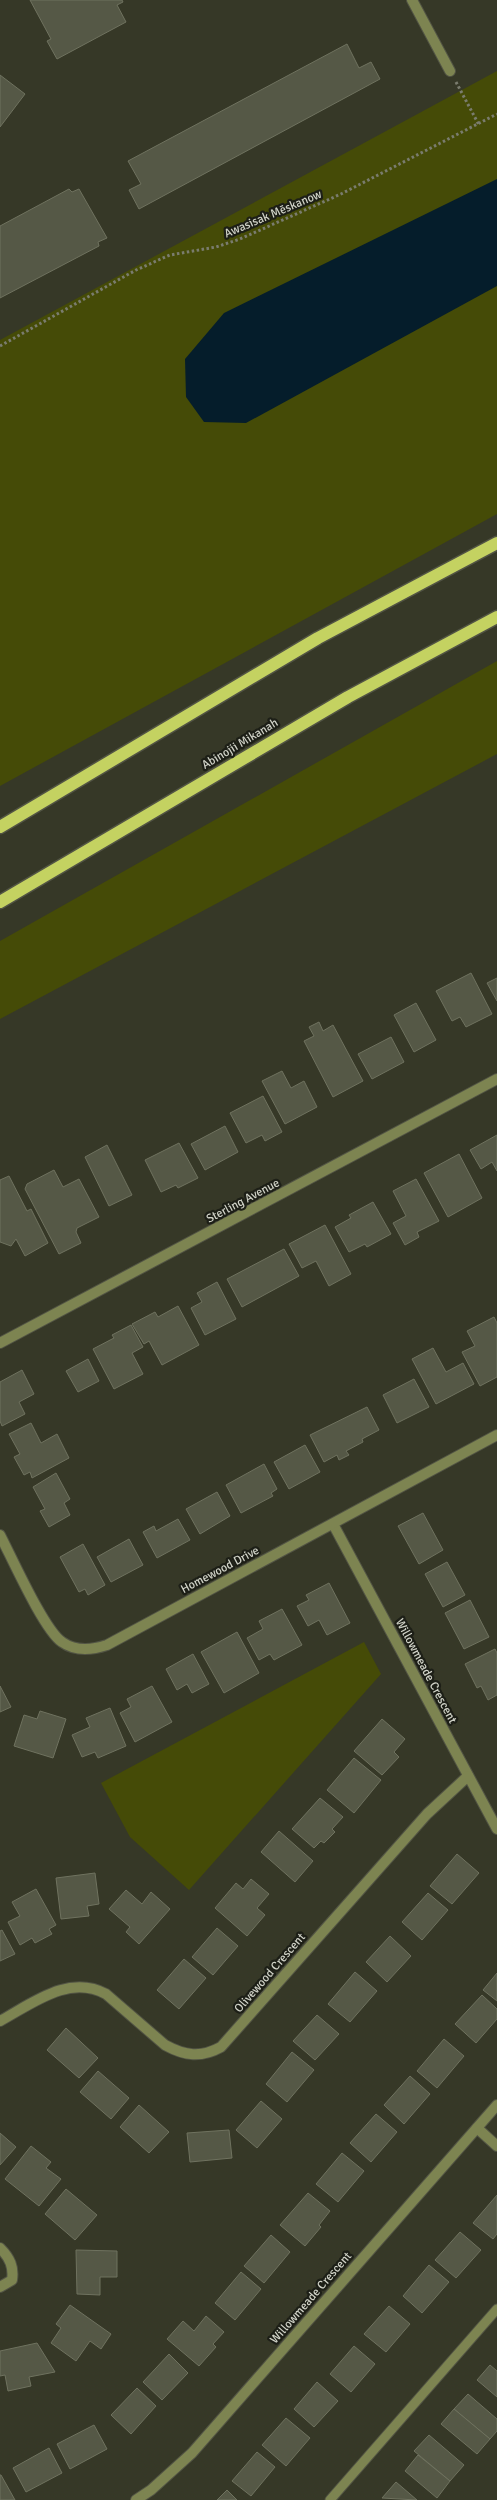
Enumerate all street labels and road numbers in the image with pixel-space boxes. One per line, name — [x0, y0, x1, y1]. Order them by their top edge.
street label: Awasisak Mēskanow — [222, 187, 324, 241]
street label: Abinojii Mikanah — [199, 715, 281, 773]
street label: Sterling Avenue — [204, 1175, 282, 1227]
street label: Homewood Drive — [178, 1543, 262, 1597]
street label: Willowmeade Crescent — [392, 1616, 460, 1726]
street label: Olivewood Crescent — [231, 1930, 309, 2016]
street label: Willowmeade Crescent — [267, 2249, 355, 2347]

